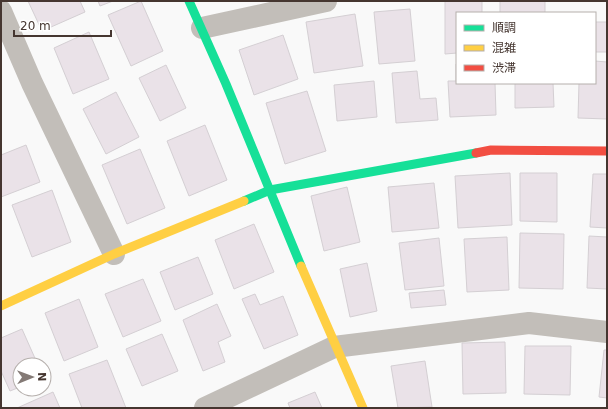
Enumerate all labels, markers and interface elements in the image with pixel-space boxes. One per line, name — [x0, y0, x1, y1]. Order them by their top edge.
scale bar — [14, 12, 111, 38]
legend — [456, 12, 596, 84]
text: 20 m — [20, 19, 51, 33]
text: 順調 — [492, 21, 516, 35]
text: 混雑 — [492, 41, 516, 55]
text: 渋滞 — [492, 61, 516, 75]
north arrow — [12, 357, 52, 397]
text: N — [35, 372, 48, 382]

